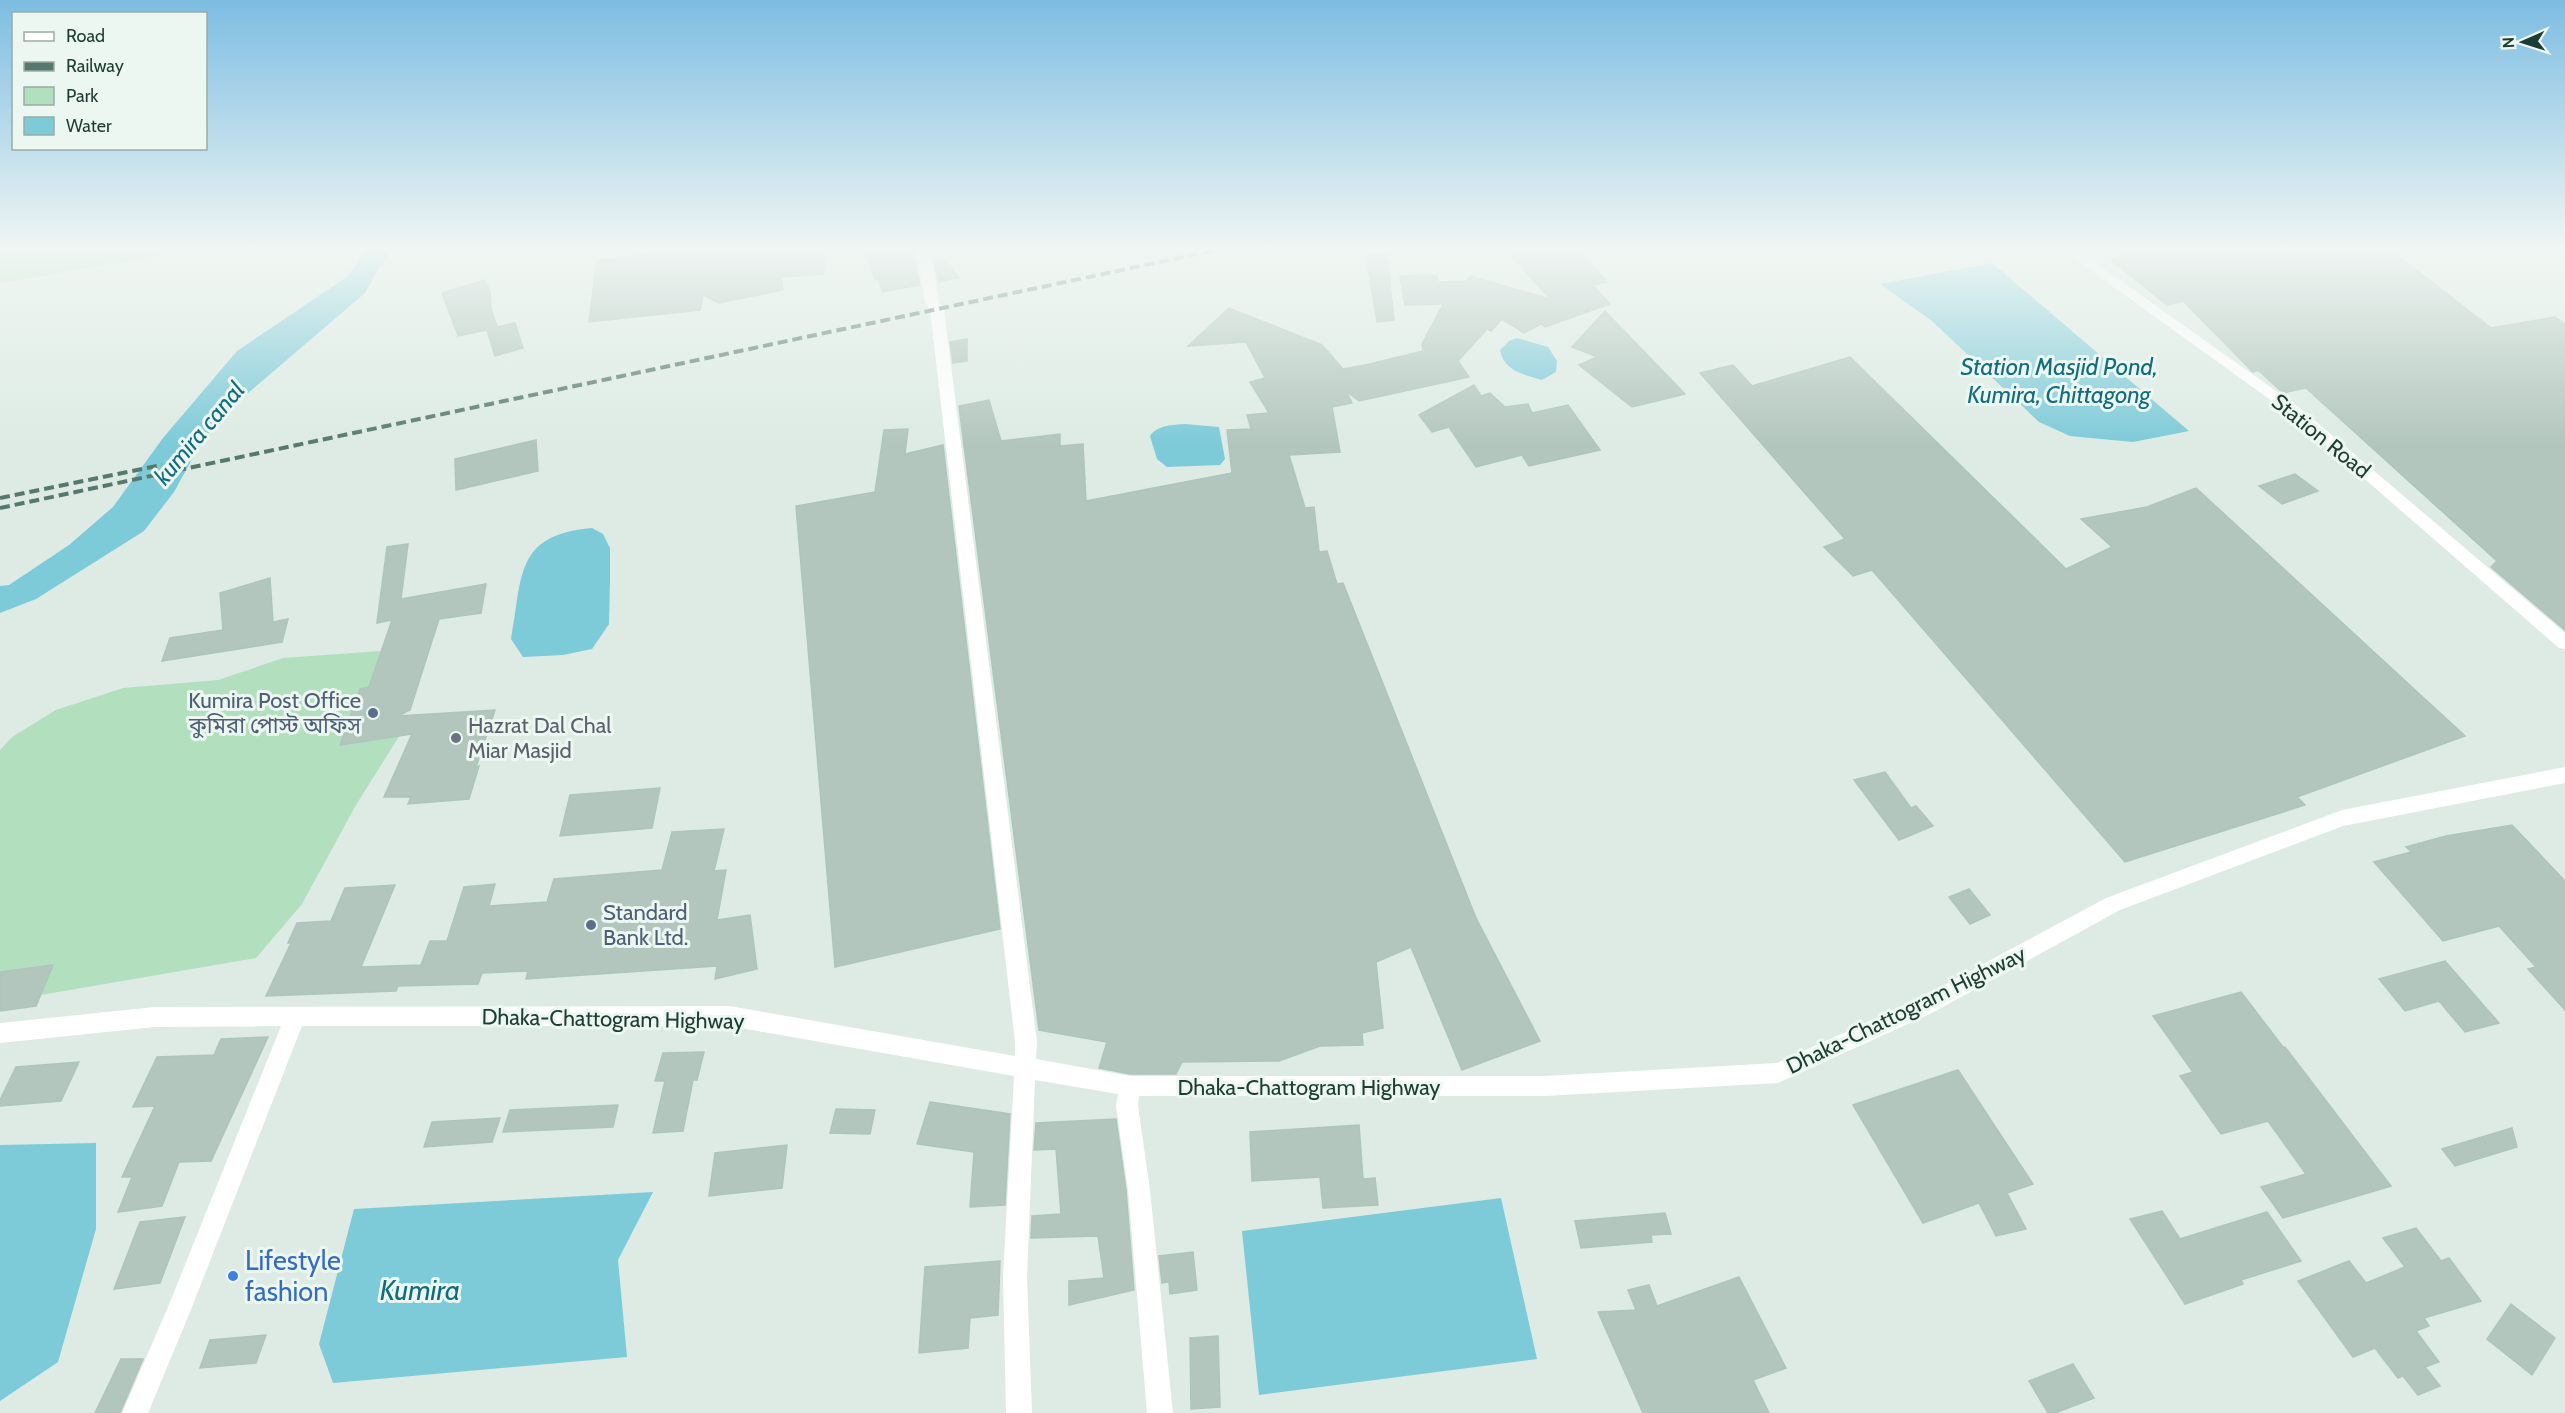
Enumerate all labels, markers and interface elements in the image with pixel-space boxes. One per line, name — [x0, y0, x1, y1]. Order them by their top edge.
legend — [12, 12, 207, 150]
north arrow — [2493, 12, 2553, 72]
text: Road — [66, 25, 105, 47]
text: N — [2499, 37, 2518, 49]
text: Railway — [66, 55, 124, 77]
text: Park — [66, 85, 99, 107]
text: Water — [66, 115, 112, 137]
water label: Station Masjid Pond, Kumira, Chittagong — [1960, 352, 2158, 409]
water label: kumira canal — [148, 375, 251, 490]
street label: Station Road — [2266, 388, 2376, 484]
place label: Kumira Post Office কুমিরা পোস্ট অফিস — [188, 687, 361, 739]
marker: Kumira Post Office কুমিরা পোস্ট অফিস — [366, 706, 380, 720]
place label: Hazrat Dal Chal Miar Masjid — [468, 712, 612, 764]
marker: Hazrat Dal Chal Miar Masjid — [449, 731, 463, 745]
place label: Standard Bank Ltd. — [603, 899, 688, 951]
marker: Standard Bank Ltd. — [584, 918, 598, 932]
street label: Dhaka-Chattogram Highway — [1782, 940, 2030, 1080]
street label: Dhaka-Chattogram Highway — [481, 1003, 745, 1035]
street label: Dhaka-Chattogram Highway — [1178, 1074, 1440, 1101]
place label: Lifestyle fashion — [245, 1244, 341, 1308]
marker: Lifestyle fashion — [226, 1269, 240, 1283]
water label: Kumira — [380, 1273, 460, 1307]

